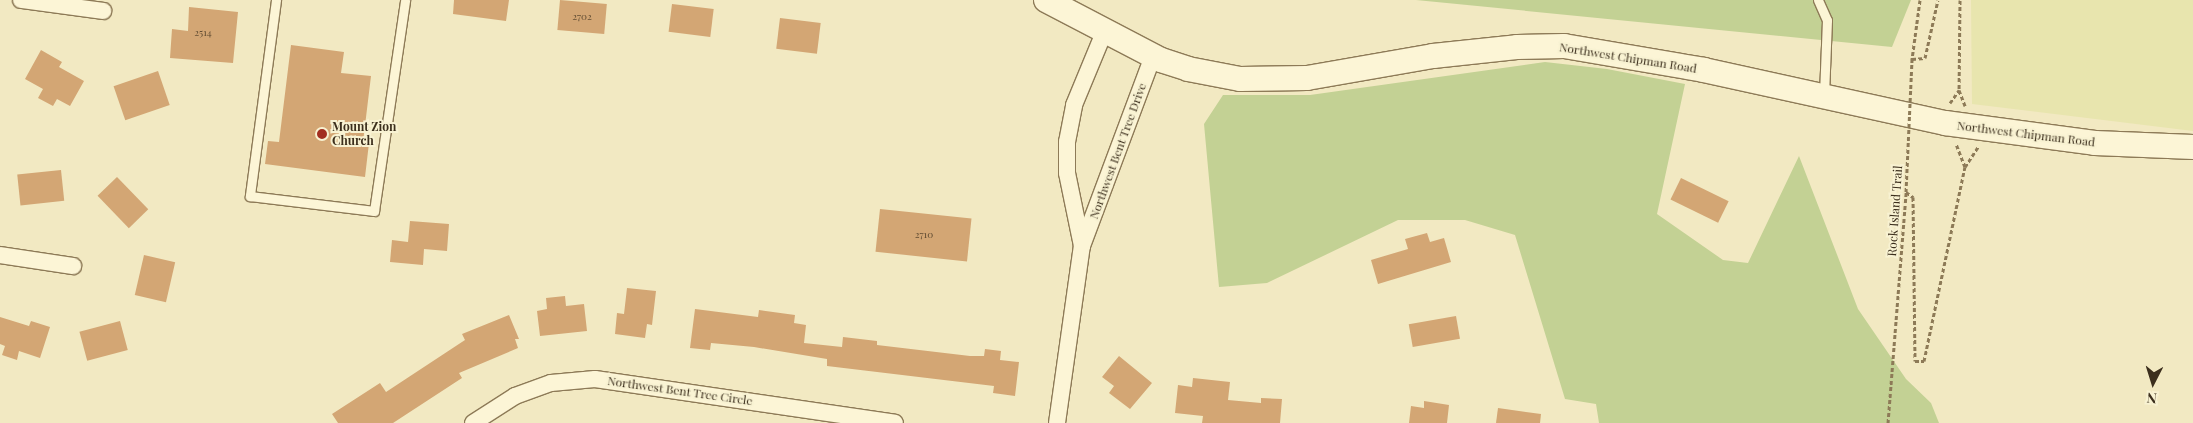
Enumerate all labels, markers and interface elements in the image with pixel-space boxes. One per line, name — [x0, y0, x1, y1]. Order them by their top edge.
house number: 2702 — [572, 11, 592, 23]
house number: 2514 — [194, 27, 212, 39]
street label: Northwest Chipman Road — [1558, 40, 1698, 76]
street label: Northwest Bent Tree Drive — [1087, 81, 1149, 221]
street label: Northwest Chipman Road — [1956, 118, 2096, 150]
place label: Mount Zion Church — [332, 120, 396, 148]
marker: Mount Zion Church — [316, 128, 328, 140]
street label: Rock Island Trail — [1885, 165, 1905, 257]
house number: 2710 — [915, 229, 933, 241]
north arrow — [2128, 358, 2178, 408]
street label: Northwest Bent Tree Circle — [606, 374, 754, 408]
text: N — [2146, 389, 2158, 408]

